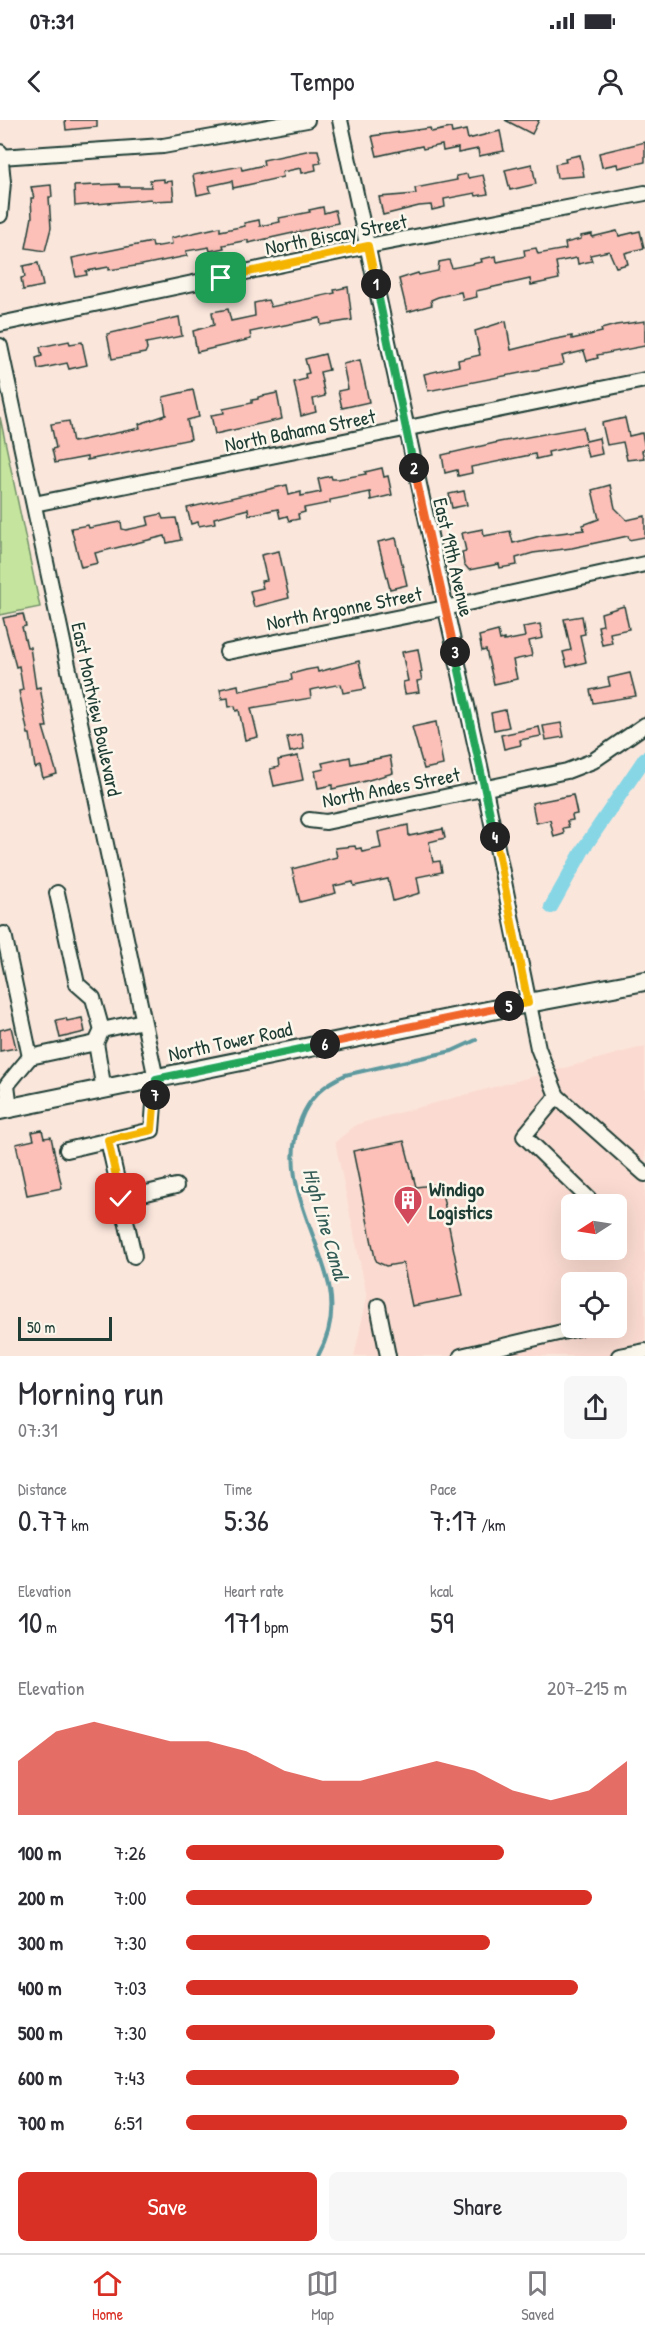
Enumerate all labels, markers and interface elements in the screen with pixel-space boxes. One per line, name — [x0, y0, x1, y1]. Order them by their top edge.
text: 07:31 — [30, 6, 74, 36]
text: Tempo — [290, 63, 355, 99]
icon: back — [18, 65, 51, 98]
icon: person — [594, 65, 627, 98]
street label: North Biscay Street — [263, 207, 410, 261]
pin — [195, 252, 246, 303]
icon: arrive — [204, 261, 237, 294]
pin: 1 — [361, 269, 391, 299]
text: 1 — [373, 273, 379, 295]
street label: North Bahama Street — [222, 402, 379, 458]
pin: 2 — [399, 453, 429, 483]
text: 2 — [410, 457, 418, 479]
street label: East 19th Avenue — [427, 495, 481, 619]
street label: North Argonne Street — [264, 579, 425, 636]
street label: East Montview Boulevard — [65, 620, 129, 798]
pin: 3 — [440, 637, 470, 667]
text: 3 — [451, 641, 459, 663]
street label: North Andes Street — [320, 760, 463, 814]
pin: 4 — [480, 822, 510, 852]
text: 4 — [492, 826, 498, 848]
pin: 5 — [494, 991, 524, 1021]
text: 5 — [506, 995, 512, 1017]
street label: North Tower Road — [166, 1015, 295, 1067]
pin: 6 — [310, 1029, 340, 1059]
text: 6 — [322, 1033, 328, 1055]
pin: 7 — [140, 1080, 170, 1110]
text: 7 — [151, 1084, 159, 1106]
water label: High Line Canal — [296, 1164, 356, 1285]
pin — [95, 1173, 146, 1224]
place label: Windigo Logistics — [429, 1175, 493, 1226]
icon: check — [104, 1182, 137, 1215]
building icon: Windigo Logistics — [392, 1184, 424, 1226]
north arrow — [561, 1194, 627, 1260]
map controls — [561, 1194, 627, 1338]
button: locate — [561, 1272, 627, 1338]
scale bar — [18, 1314, 112, 1342]
text: 50 m — [27, 1316, 56, 1338]
text: Morning run — [18, 1371, 164, 1415]
button: share — [564, 1376, 627, 1439]
text: 07:31 — [18, 1416, 58, 1443]
text: Distance — [18, 1478, 67, 1500]
text: Time — [224, 1478, 252, 1500]
text: Pace — [430, 1478, 457, 1500]
text: 0.77 — [18, 1500, 68, 1540]
text: 5:36 — [224, 1500, 269, 1540]
text: 7:17 — [430, 1500, 478, 1540]
text: km — [68, 1514, 89, 1536]
text: /km — [478, 1514, 506, 1536]
text: Elevation — [18, 1580, 71, 1602]
text: Heart rate — [224, 1580, 284, 1602]
text: kcal — [430, 1580, 453, 1602]
text: 10 — [18, 1602, 42, 1642]
text: 171 — [224, 1602, 261, 1642]
text: 59 — [430, 1602, 454, 1642]
text: m — [42, 1616, 57, 1638]
text: bpm — [261, 1616, 289, 1638]
text: Elevation — [18, 1674, 84, 1701]
text: 207–215 m — [547, 1674, 627, 1701]
text: 100 m — [18, 1839, 61, 1866]
text: 7:26 — [114, 1839, 146, 1866]
text: 200 m — [18, 1884, 63, 1911]
text: 7:00 — [114, 1884, 146, 1911]
text: 300 m — [18, 1929, 63, 1956]
text: 7:30 — [114, 1929, 146, 1956]
text: 400 m — [18, 1974, 62, 2001]
text: 7:03 — [114, 1974, 146, 2001]
text: 500 m — [18, 2019, 63, 2046]
text: 7:30 — [114, 2019, 146, 2046]
text: 600 m — [18, 2064, 62, 2091]
text: 7:43 — [114, 2064, 145, 2091]
text: 700 m — [18, 2109, 64, 2136]
text: 6:51 — [114, 2109, 142, 2136]
button: Save — [18, 2172, 317, 2241]
button: Share — [329, 2172, 627, 2241]
tab: Home — [91, 2267, 124, 2325]
tab: Map — [306, 2267, 339, 2325]
tab: Saved — [521, 2267, 554, 2325]

